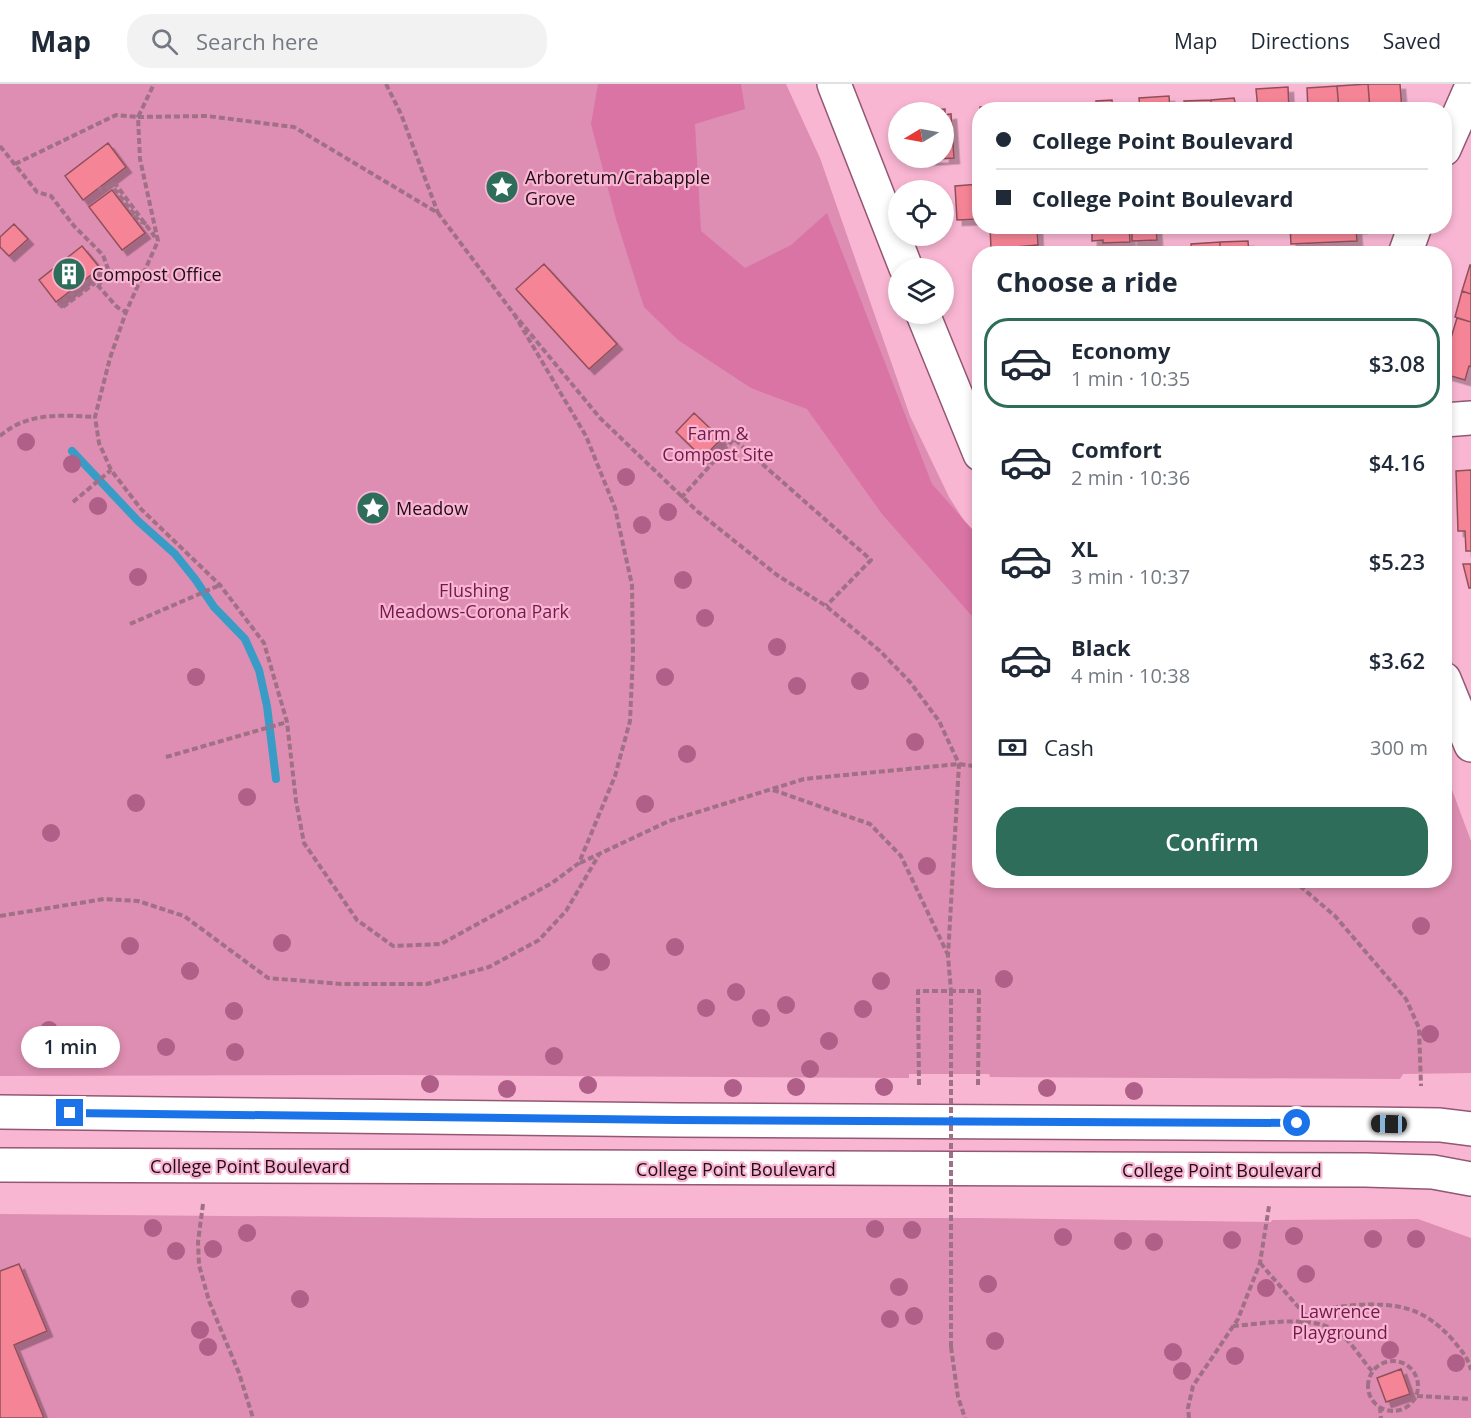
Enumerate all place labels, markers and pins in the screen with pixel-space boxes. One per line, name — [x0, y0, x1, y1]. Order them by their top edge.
place label: Arboretum/Crabapple Grove — [525, 165, 710, 210]
place icon: Arboretum/Crabapple Grove — [484, 169, 520, 205]
building icon: Compost Office — [51, 256, 87, 292]
place label: Compost Office — [92, 262, 222, 286]
place icon: Meadow — [355, 490, 391, 526]
place label: Meadow — [396, 496, 468, 520]

